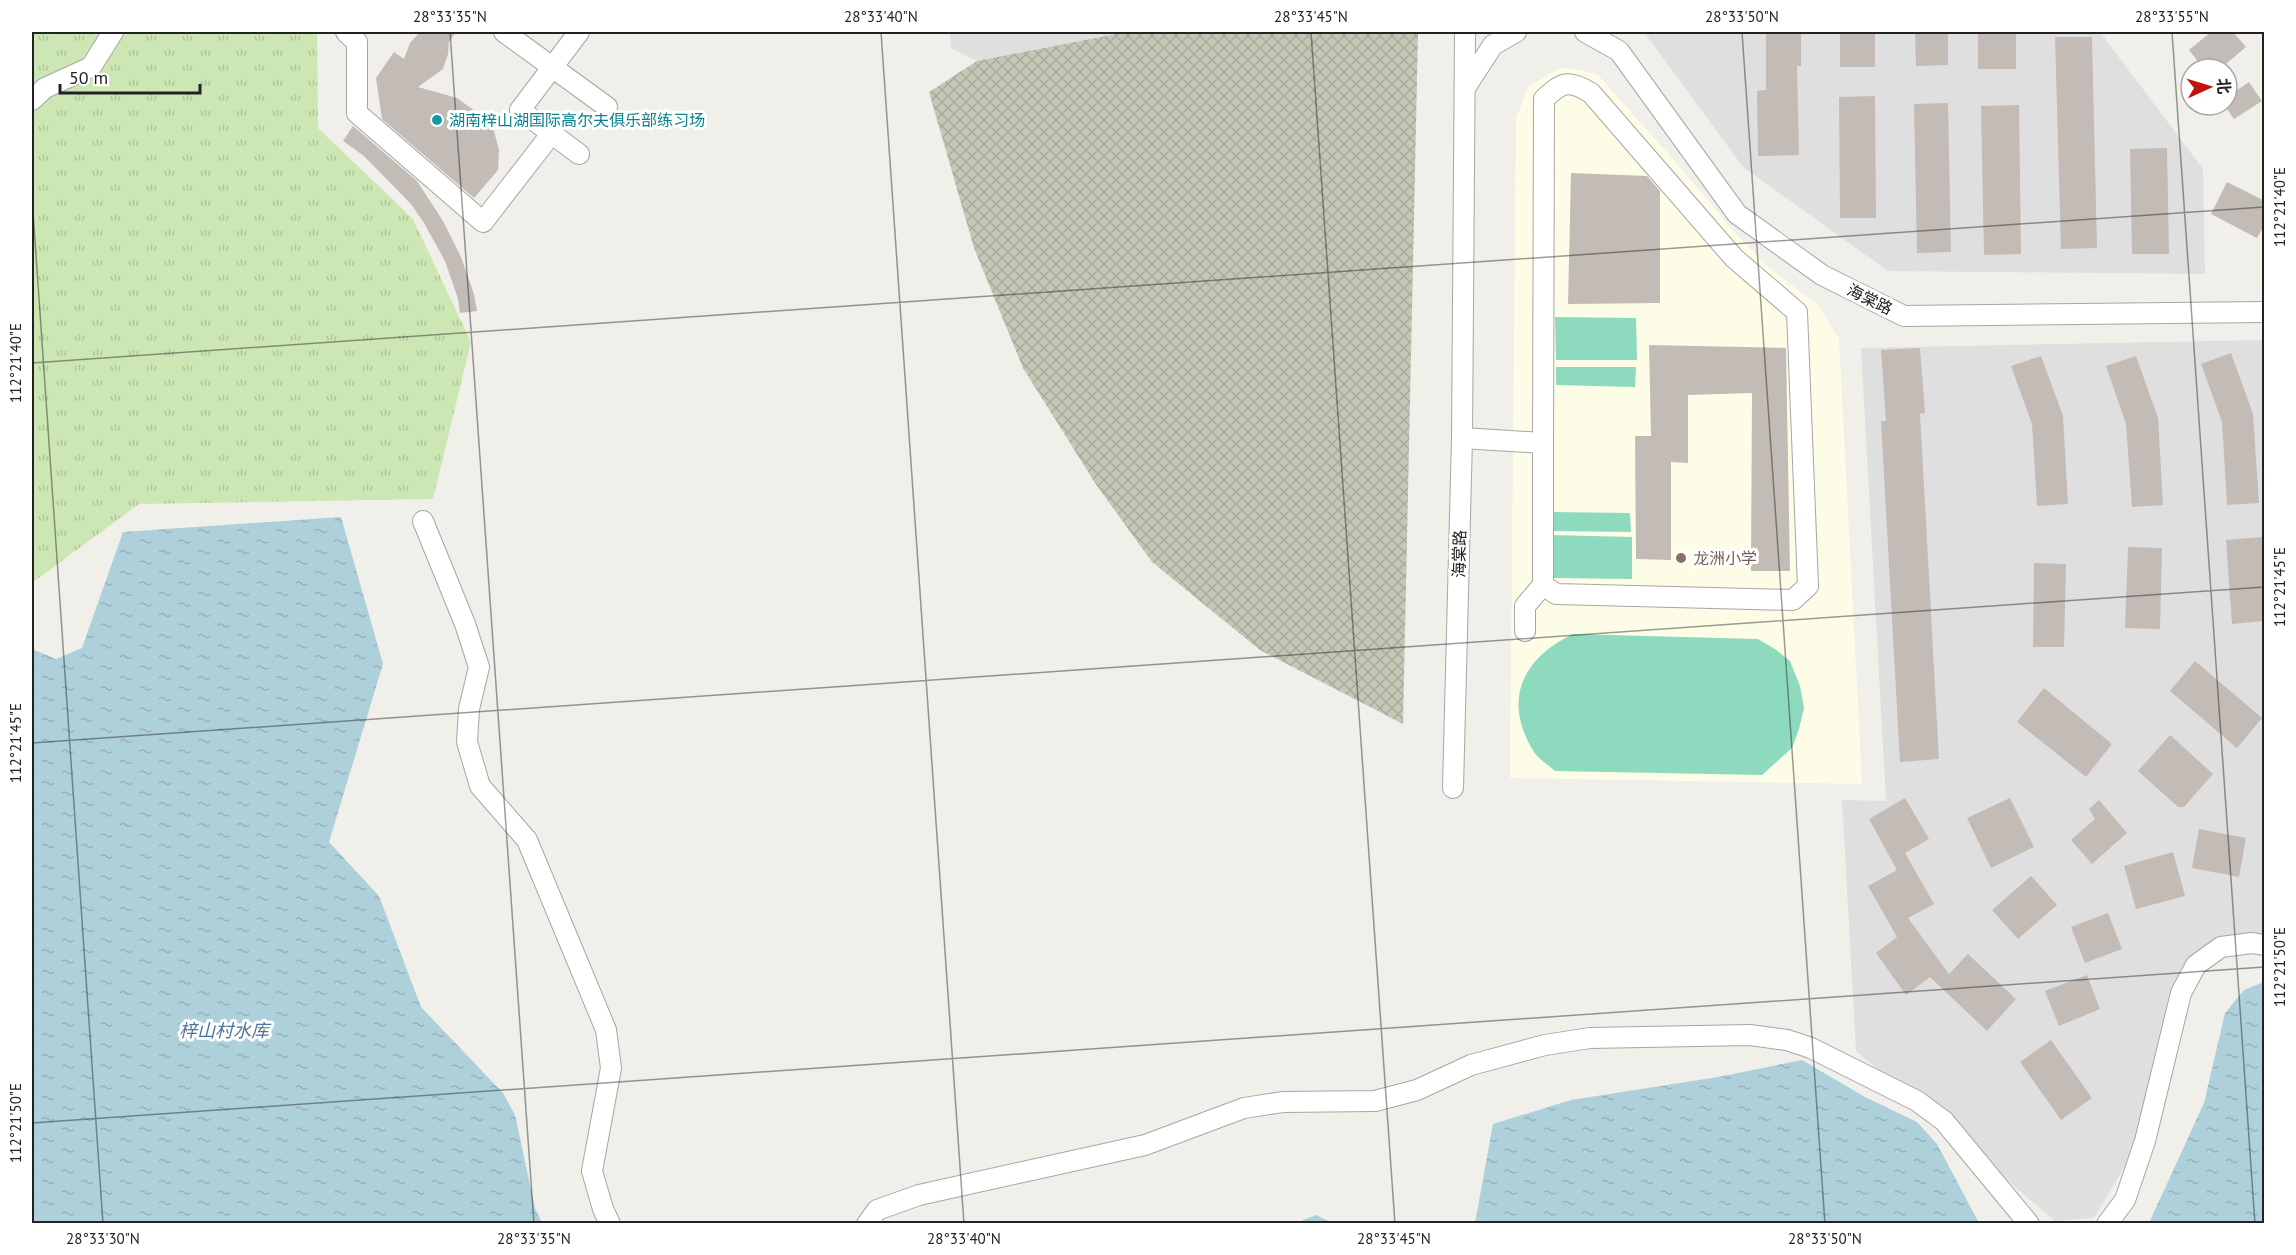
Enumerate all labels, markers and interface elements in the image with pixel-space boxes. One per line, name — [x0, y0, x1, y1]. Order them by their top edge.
text: 28°33'35"N — [413, 7, 487, 26]
text: 28°33'40"N — [844, 7, 918, 26]
text: 28°33'45"N — [1274, 7, 1348, 26]
text: 28°33'50"N — [1705, 7, 1779, 26]
text: 28°33'55"N — [2135, 7, 2209, 26]
scale bar — [60, 57, 200, 95]
north arrow — [2179, 57, 2239, 117]
text: 50 m — [69, 66, 108, 89]
text: 北 — [2213, 77, 2234, 95]
place label: 湖南梓山湖国际高尔夫俱乐部练习场 — [449, 110, 705, 130]
marker: 湖南梓山湖国际高尔夫俱乐部练习场 — [430, 113, 444, 127]
text: 112°21'40"E — [2270, 167, 2289, 247]
street label: 海棠路 — [1844, 279, 1896, 319]
text: 112°21'40"E — [6, 323, 25, 403]
street label: 海棠路 — [1449, 530, 1469, 578]
text: 112°21'45"E — [2270, 547, 2289, 627]
place label: 龙洲小学 — [1693, 548, 1757, 568]
marker: 龙洲小学 — [1674, 551, 1688, 565]
text: 112°21'45"E — [6, 703, 25, 783]
text: 112°21'50"E — [2270, 927, 2289, 1007]
water label: 梓山村水库 — [179, 1019, 272, 1042]
text: 112°21'50"E — [6, 1083, 25, 1163]
text: 28°33'30"N — [66, 1229, 140, 1248]
text: 28°33'35"N — [497, 1229, 571, 1248]
text: 28°33'40"N — [927, 1229, 1001, 1248]
text: 28°33'45"N — [1357, 1229, 1431, 1248]
text: 28°33'50"N — [1788, 1229, 1862, 1248]

